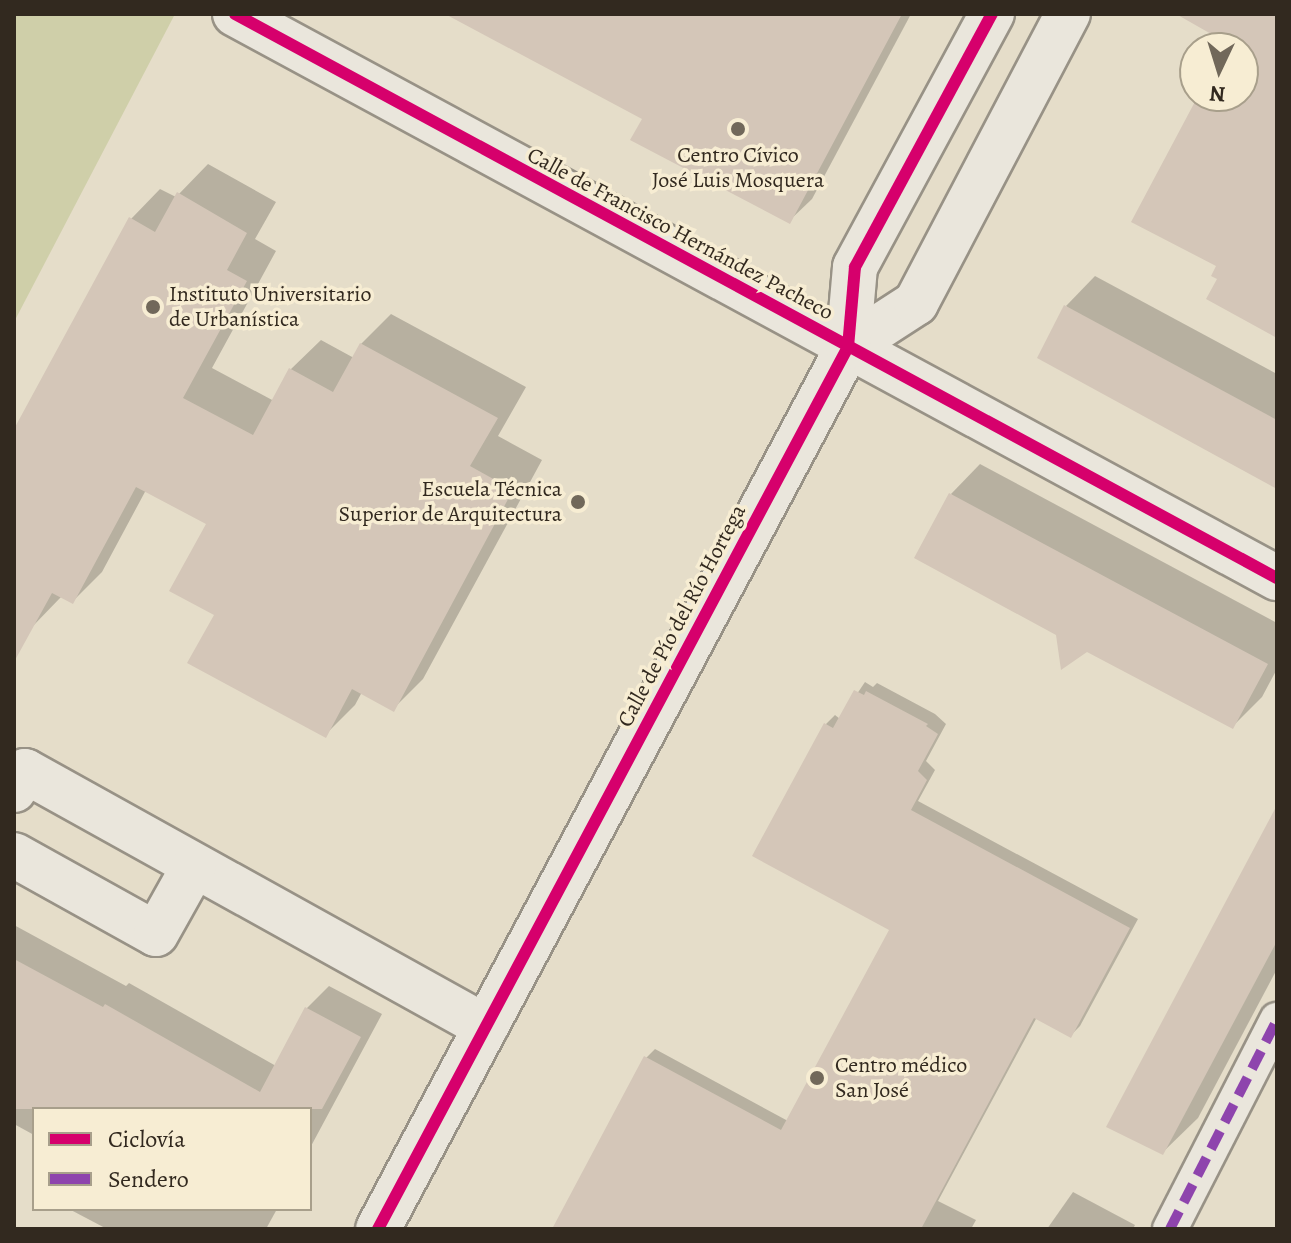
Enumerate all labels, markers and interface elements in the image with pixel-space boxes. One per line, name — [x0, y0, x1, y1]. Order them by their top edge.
north arrow — [1179, 32, 1259, 112]
text: N — [1208, 78, 1227, 109]
marker: Centro Cívico José Luis Mosquera — [729, 120, 747, 138]
street label: Calle de Francisco Hernández Pacheco — [522, 142, 838, 326]
place label: Centro Cívico José Luis Mosquera — [652, 142, 824, 194]
place label: Instituto Universitario de Urbanística — [169, 281, 371, 332]
marker: Instituto Universitario de Urbanística — [144, 298, 162, 316]
place label: Escuela Técnica Superior de Arquitectura — [338, 476, 562, 528]
marker: Escuela Técnica Superior de Arquitectura — [569, 493, 587, 511]
street label: Calle de Pío del Río Hortega — [612, 500, 752, 732]
place label: Centro médico San José — [835, 1052, 967, 1104]
marker: Centro médico San José — [806, 1067, 828, 1089]
legend — [32, 1107, 312, 1211]
text: Ciclovía — [108, 1123, 186, 1155]
text: Sendero — [108, 1163, 189, 1195]

